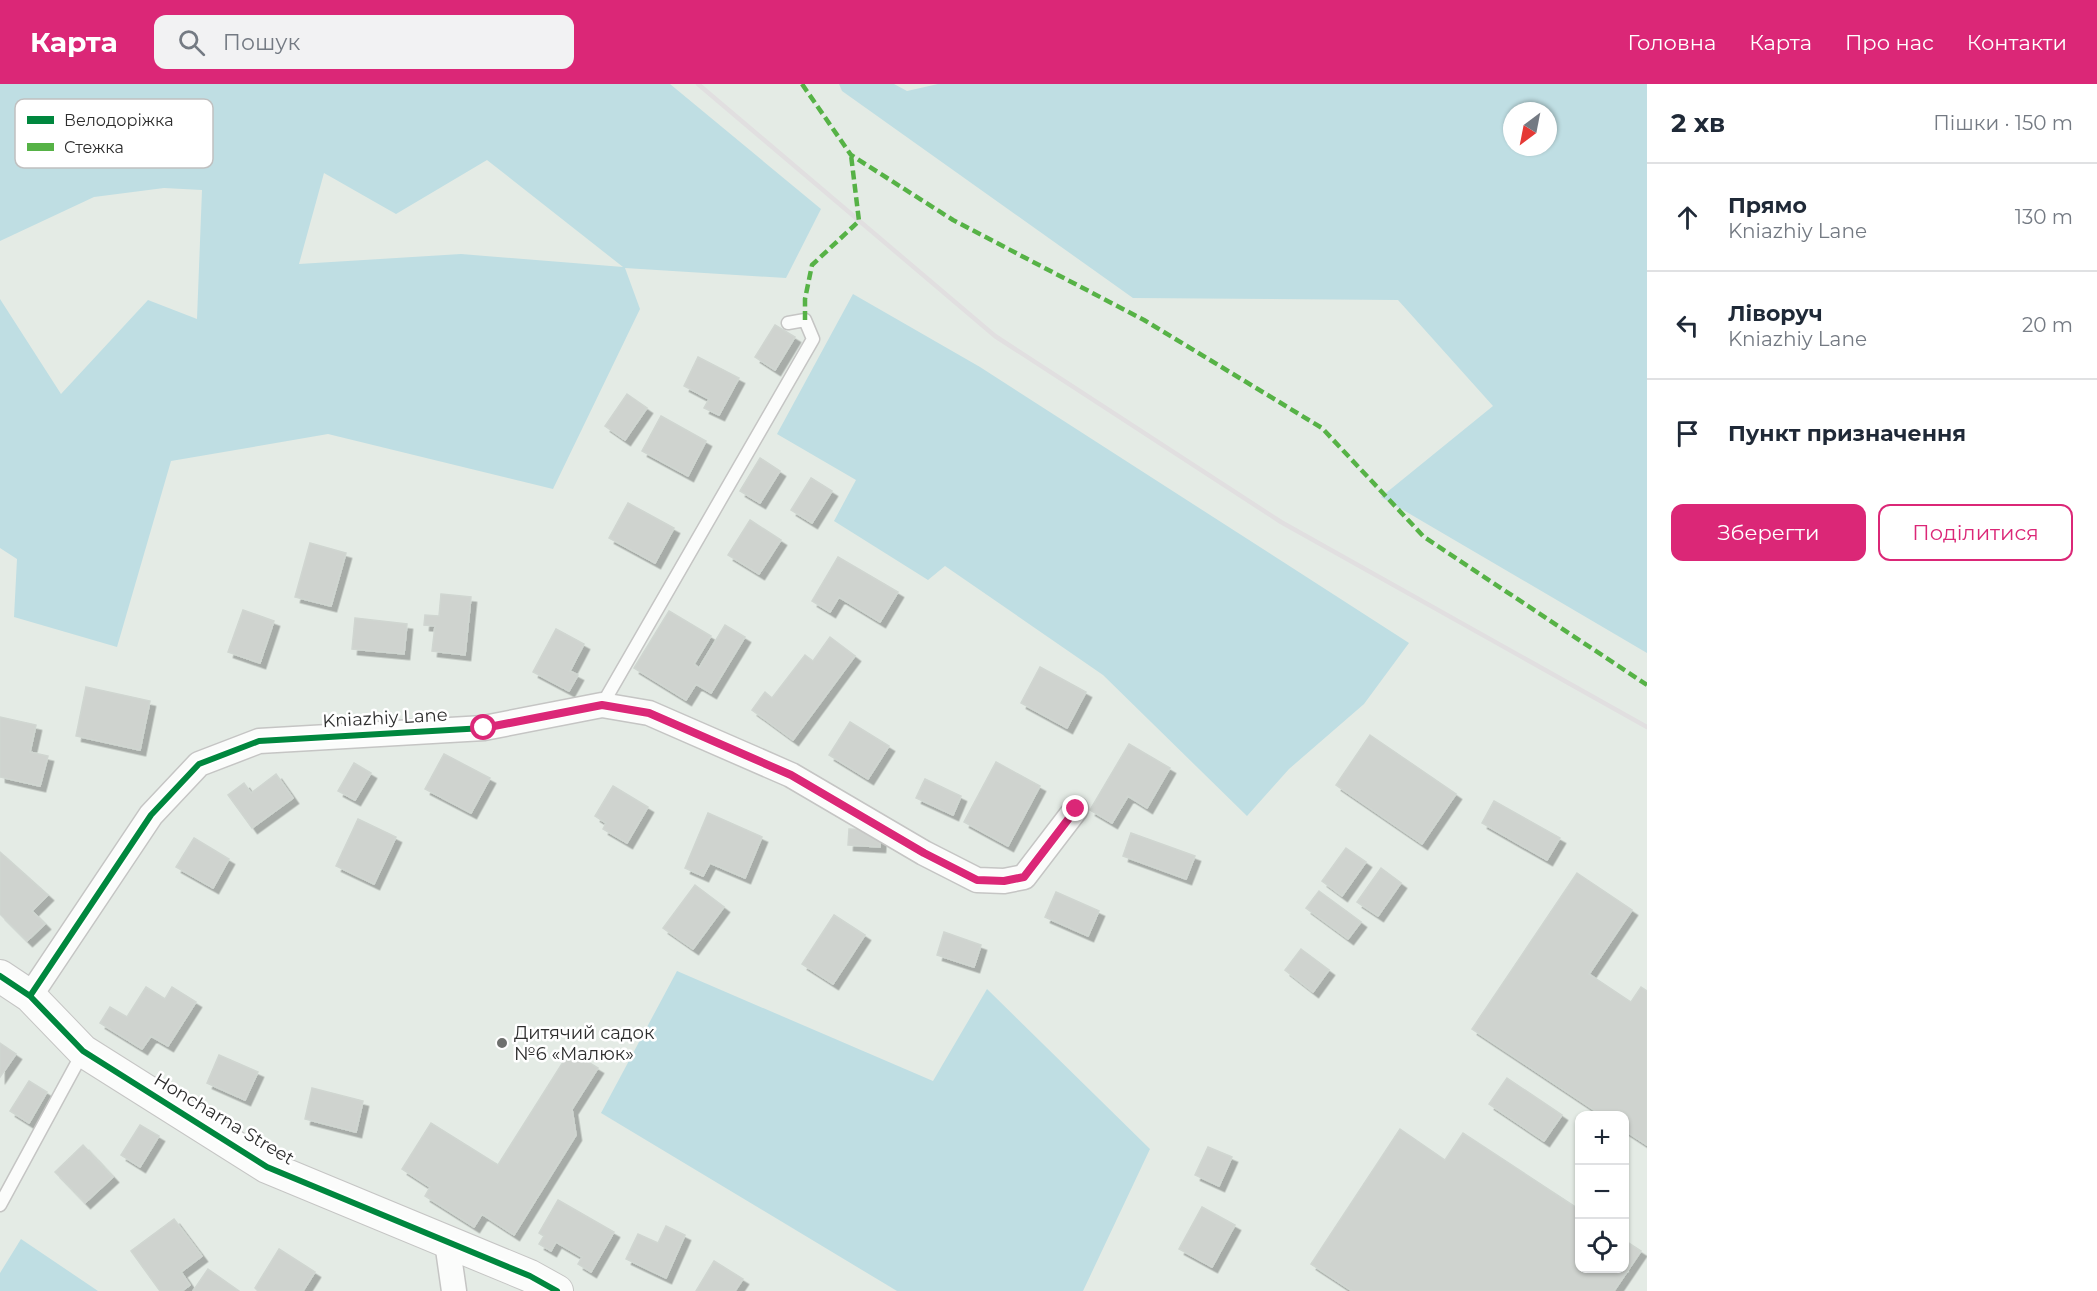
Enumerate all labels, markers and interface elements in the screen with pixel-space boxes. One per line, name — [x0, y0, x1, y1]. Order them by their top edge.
search box — [154, 15, 574, 69]
text: Карта — [30, 25, 118, 59]
icon: search — [175, 26, 208, 59]
text: Пошук — [223, 29, 300, 56]
text: Головна — [1628, 30, 1716, 55]
text: Карта — [1749, 30, 1812, 55]
text: Про нас — [1845, 30, 1934, 55]
text: Контакти — [1967, 30, 2067, 55]
legend — [15, 99, 213, 168]
north arrow — [1503, 102, 1557, 156]
text: 2 хв — [1671, 107, 1725, 139]
text: Велодоріжка — [64, 111, 174, 130]
text: Пішки · 150 m — [1933, 111, 2073, 135]
text: Стежка — [64, 138, 124, 157]
text: Прямо — [1728, 192, 1807, 219]
icon: ahead — [1671, 201, 1704, 234]
text: 130 m — [2015, 205, 2073, 229]
text: Kniazhiy Lane — [1728, 219, 1867, 243]
text: Ліворуч — [1728, 300, 1823, 327]
icon: left — [1671, 309, 1704, 342]
text: 20 m — [2022, 313, 2073, 337]
text: Kniazhiy Lane — [1728, 327, 1867, 351]
icon: arrive — [1671, 417, 1704, 450]
text: Пункт призначення — [1728, 420, 1966, 447]
button: Зберегти — [1671, 504, 1866, 561]
button: Поділитися — [1878, 504, 2073, 561]
street label: Kniazhiy Lane — [322, 704, 448, 732]
route start — [470, 714, 496, 740]
route end — [1062, 795, 1088, 821]
place label: Дитячий садок №6 «Малюк» — [514, 1022, 655, 1065]
marker: Дитячий садок №6 «Малюк» — [495, 1036, 509, 1050]
street label: Honcharna Street — [150, 1068, 298, 1170]
map controls — [1575, 1111, 1629, 1273]
button: + — [1575, 1111, 1629, 1165]
button: − — [1575, 1165, 1629, 1219]
button: locate — [1575, 1219, 1629, 1273]

